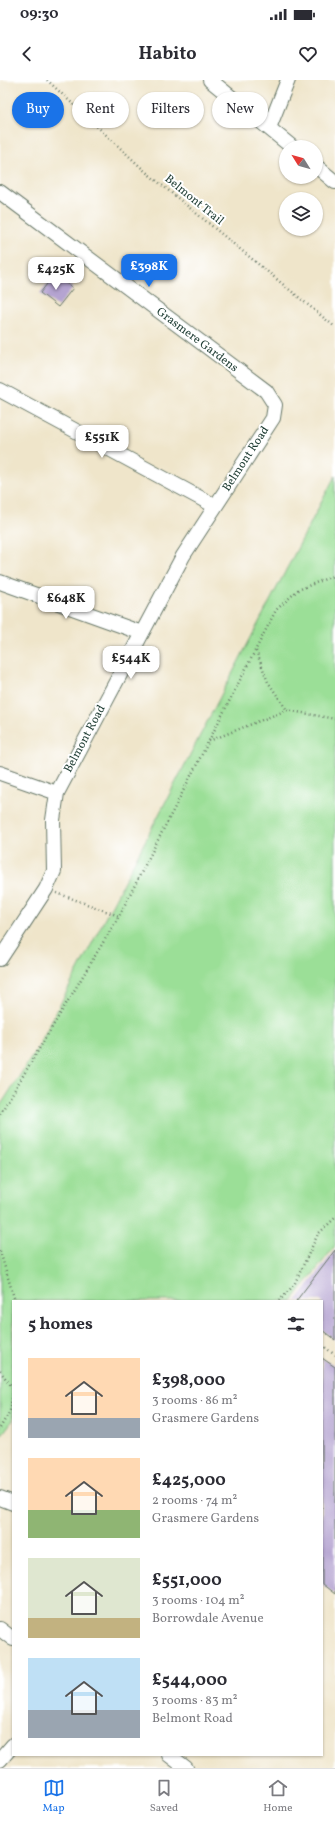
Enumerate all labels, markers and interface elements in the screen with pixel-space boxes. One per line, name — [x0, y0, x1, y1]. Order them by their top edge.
text: 09:30 — [20, 4, 59, 25]
text: Habito — [139, 42, 196, 67]
icon: back — [16, 43, 38, 65]
icon: heart — [297, 43, 319, 65]
chip: Buy — [12, 92, 64, 128]
chip: Rent — [72, 92, 129, 128]
chip: Filters — [137, 92, 204, 128]
chip: New — [212, 92, 268, 128]
north arrow — [279, 140, 323, 184]
map controls — [279, 140, 323, 236]
street label: Belmont Trail — [161, 171, 227, 229]
button: layers — [279, 192, 323, 236]
pin: £398K — [121, 254, 177, 288]
pin: £425K — [28, 257, 84, 291]
text: £398K — [130, 258, 168, 276]
text: £425K — [37, 261, 75, 279]
street label: Grasmere Gardens — [153, 304, 241, 376]
street label: Belmont Road — [219, 423, 273, 495]
pin: £551K — [74, 425, 130, 459]
text: £551K — [85, 429, 119, 447]
pin: £648K — [38, 586, 94, 620]
text: £648K — [47, 590, 85, 608]
pin: £544K — [103, 646, 159, 680]
text: £544K — [112, 650, 150, 668]
street label: Belmont Road — [60, 702, 110, 776]
text: 5 homes — [28, 1313, 93, 1336]
icon: filters — [285, 1313, 307, 1335]
text: £398,000 — [152, 1369, 225, 1392]
icon: home — [60, 1374, 108, 1422]
text: 3 rooms · 86 m² — [152, 1392, 237, 1410]
text: Grasmere Gardens — [152, 1410, 259, 1428]
text: £425,000 — [152, 1469, 226, 1492]
icon: home — [60, 1474, 108, 1522]
text: 2 rooms · 74 m² — [152, 1492, 237, 1510]
text: Grasmere Gardens — [152, 1510, 259, 1528]
text: £551,000 — [152, 1569, 222, 1592]
icon: home — [60, 1574, 108, 1622]
text: 3 rooms · 104 m² — [152, 1592, 245, 1610]
text: Borrowdale Avenue — [152, 1610, 264, 1628]
text: £544,000 — [152, 1669, 227, 1692]
icon: home — [60, 1674, 108, 1722]
text: 3 rooms · 83 m² — [152, 1692, 238, 1710]
text: Belmont Road — [152, 1710, 233, 1728]
tab: Map — [43, 1777, 65, 1816]
tab: Saved — [150, 1777, 178, 1816]
tab: Home — [263, 1777, 292, 1816]

